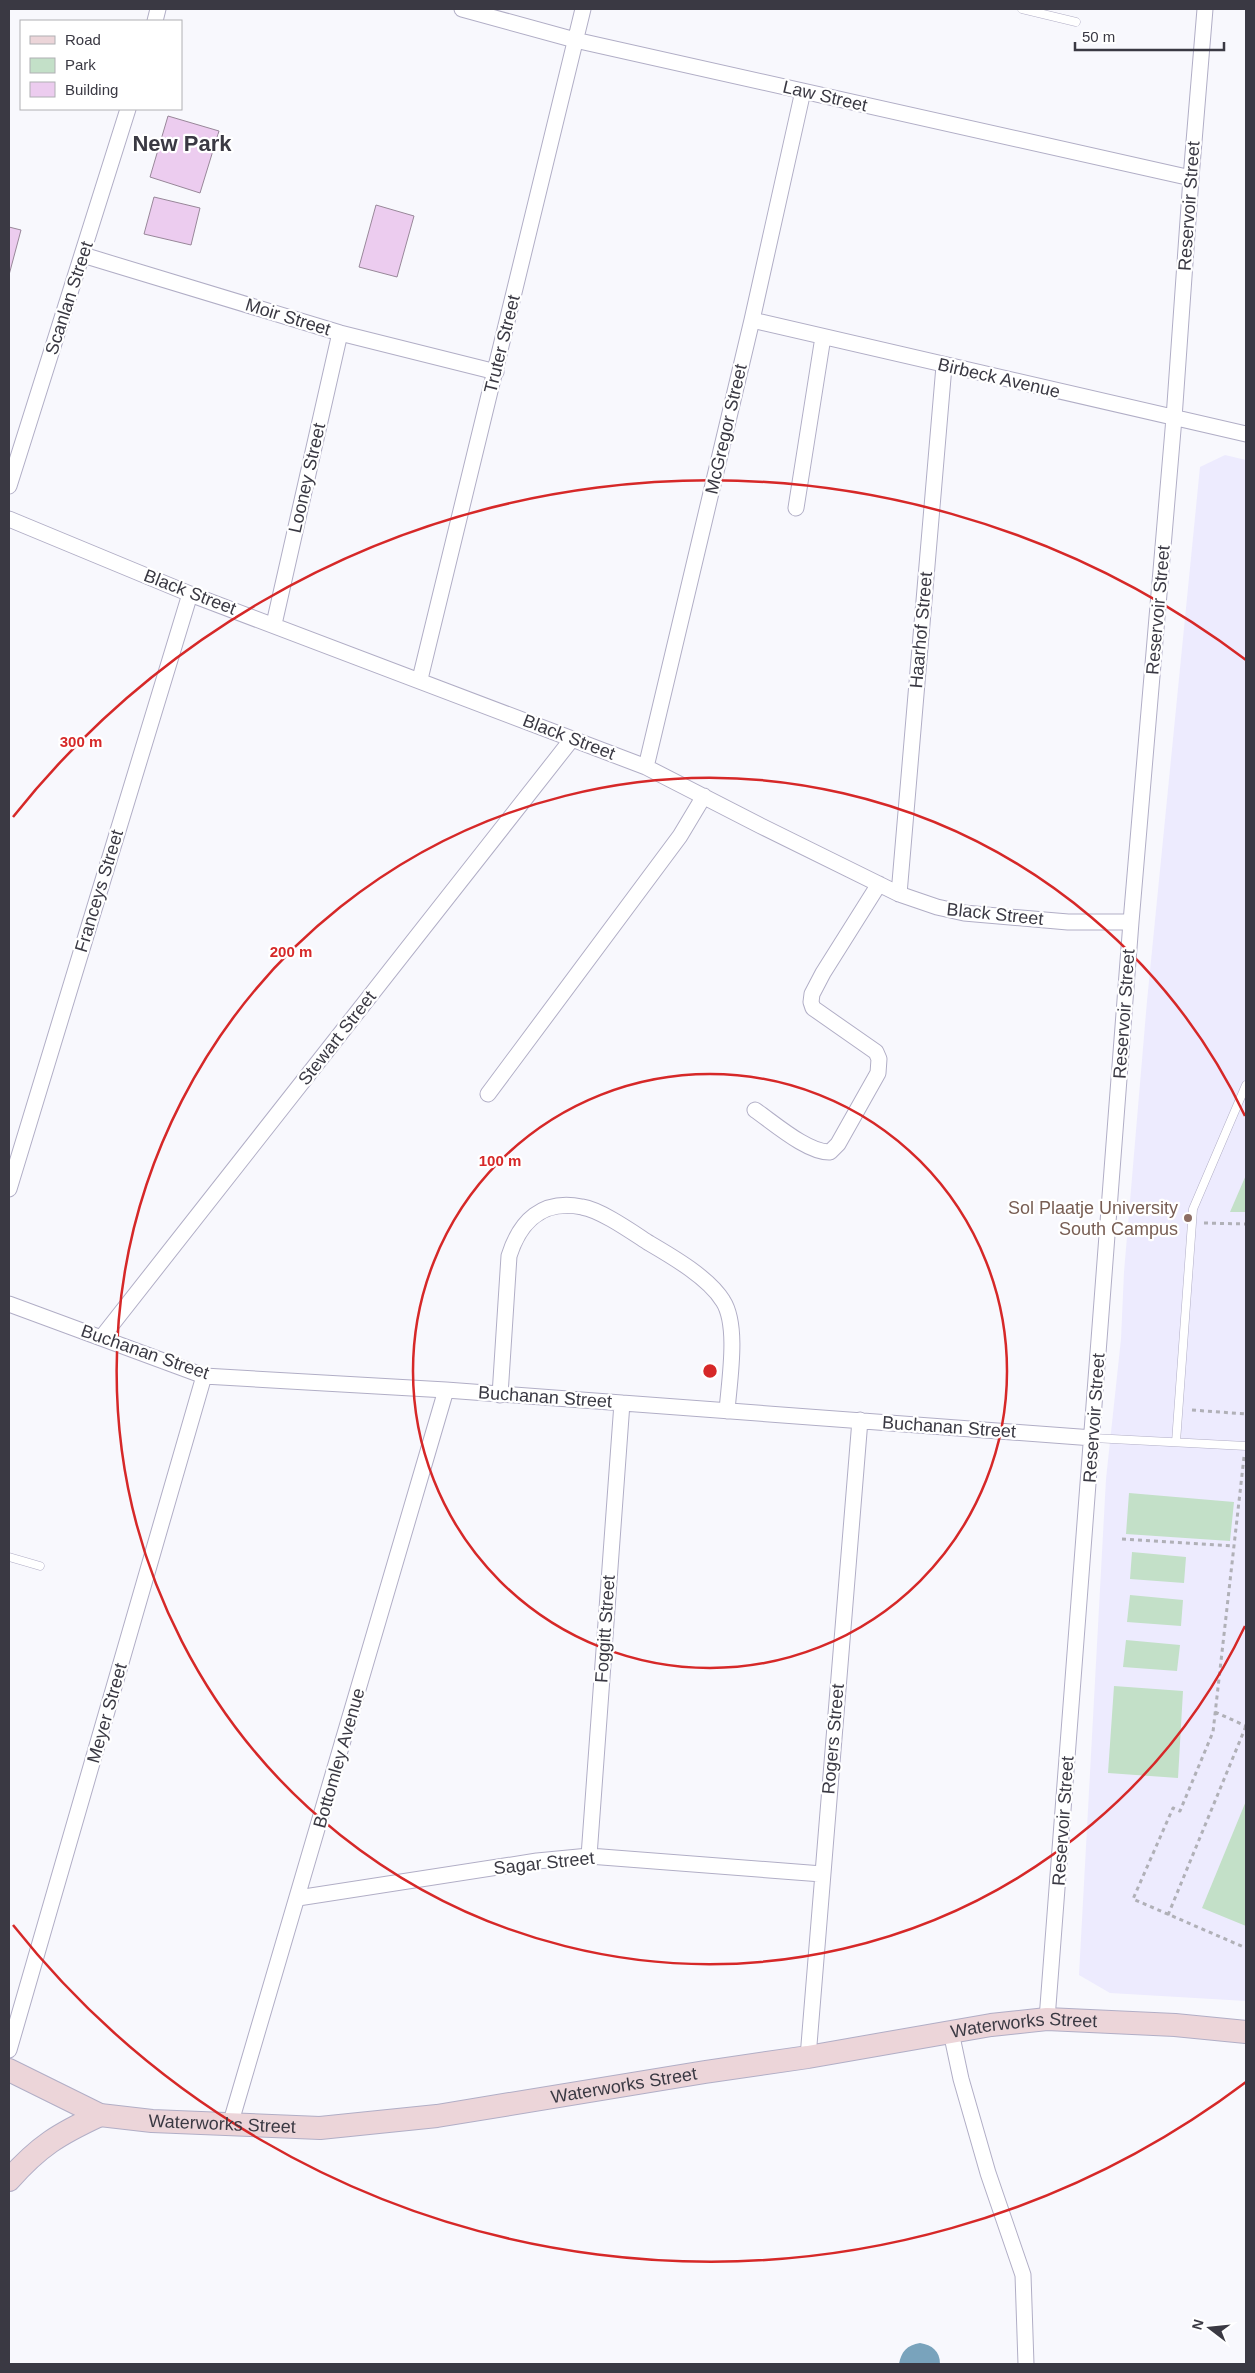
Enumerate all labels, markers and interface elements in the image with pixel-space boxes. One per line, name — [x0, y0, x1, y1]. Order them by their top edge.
legend — [20, 20, 182, 110]
scale bar — [1075, 20, 1224, 52]
text: 50 m — [1082, 28, 1115, 45]
text: Road — [65, 31, 101, 48]
text: Park — [65, 56, 96, 73]
street label: Law Street — [781, 77, 869, 115]
text: Building — [65, 81, 118, 98]
district label: New Park — [132, 131, 232, 156]
street label: Reservoir Street — [1174, 140, 1204, 272]
street label: Scanlan Street — [41, 239, 97, 357]
street label: Truter Street — [480, 293, 524, 395]
street label: Moir Street — [243, 295, 333, 339]
street label: Birbeck Avenue — [936, 354, 1062, 402]
street label: McGregor Street — [701, 362, 751, 496]
street label: Looney Street — [285, 421, 329, 535]
street label: Reservoir Street — [1142, 544, 1174, 676]
street label: Black Street — [141, 565, 239, 619]
street label: Haarhof Street — [906, 571, 936, 689]
street label: Black Street — [520, 710, 618, 764]
text: 300 m — [60, 733, 102, 750]
street label: Franceys Street — [71, 827, 127, 955]
street label: Black Street — [946, 899, 1044, 929]
text: 200 m — [270, 943, 312, 960]
street label: Reservoir Street — [1109, 948, 1139, 1080]
street label: Stewart Street — [294, 987, 380, 1089]
text: 100 m — [479, 1152, 521, 1169]
place label: Sol Plaatje University South Campus — [1008, 1198, 1178, 1239]
marker: Sol Plaatje University South Campus — [1182, 1212, 1194, 1224]
street label: Buchanan Street — [78, 1321, 212, 1383]
street label: Reservoir Street — [1079, 1352, 1109, 1484]
centre of rings — [701, 1362, 719, 1380]
street label: Buchanan Street — [477, 1382, 613, 1412]
street label: Buchanan Street — [881, 1412, 1017, 1442]
street label: Foggitt Street — [591, 1574, 619, 1684]
street label: Meyer Street — [83, 1661, 131, 1765]
street label: Rogers Street — [818, 1683, 848, 1795]
street label: Bottomley Avenue — [309, 1686, 369, 1830]
street label: Reservoir Street — [1048, 1755, 1078, 1887]
street label: Sagar Street — [493, 1848, 595, 1878]
street label: Waterworks Street — [949, 2009, 1098, 2042]
street label: Waterworks Street — [549, 2064, 698, 2107]
street label: Waterworks Street — [148, 2111, 296, 2137]
north arrow — [1185, 2303, 1235, 2353]
text: N — [1188, 2317, 1207, 2331]

